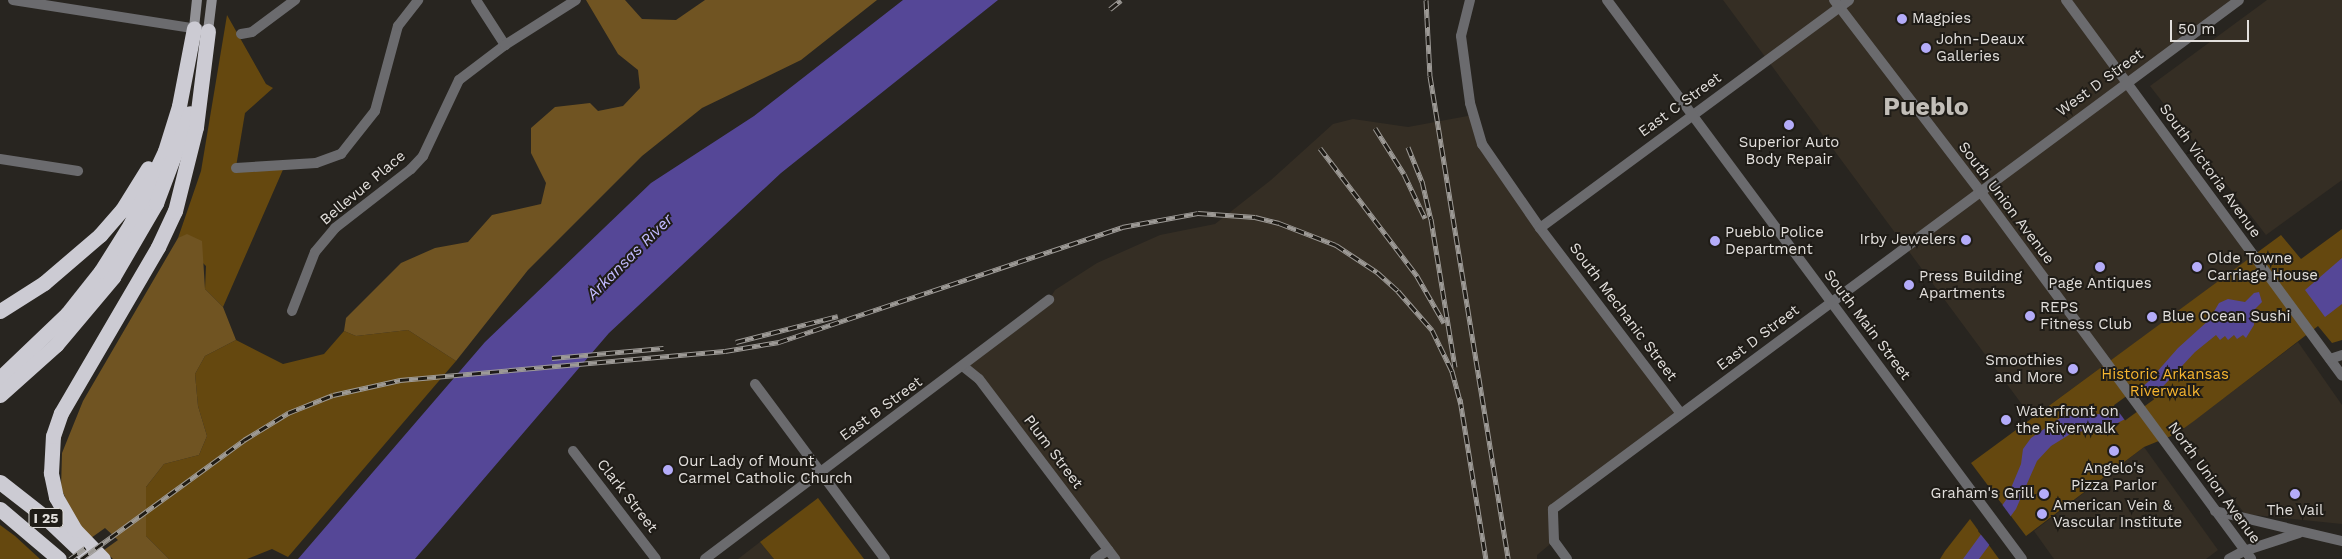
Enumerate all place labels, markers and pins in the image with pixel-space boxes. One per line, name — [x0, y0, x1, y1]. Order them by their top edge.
place label: Magpies — [1912, 10, 1971, 28]
marker: Magpies — [1896, 13, 1908, 25]
place label: John-Deaux Galleries — [1936, 30, 2025, 65]
marker: John-Deaux Galleries — [1920, 42, 1932, 54]
marker: Superior Auto Body Repair — [1783, 119, 1795, 131]
place label: Superior Auto Body Repair — [1738, 133, 1840, 168]
place label: Pueblo Police Department — [1725, 223, 1824, 258]
place label: Irby Jewelers — [1859, 231, 1956, 249]
marker: Irby Jewelers — [1960, 234, 1972, 246]
marker: Pueblo Police Department — [1709, 235, 1721, 247]
place label: Olde Towne Carriage House — [2207, 249, 2318, 284]
marker: Page Antiques — [2094, 261, 2106, 273]
marker: Olde Towne Carriage House — [2191, 261, 2203, 273]
place label: Press Building Apartments — [1919, 267, 2022, 302]
place label: Page Antiques — [2048, 275, 2152, 293]
marker: Press Building Apartments — [1903, 279, 1915, 291]
place label: REPS Fitness Club — [2040, 298, 2132, 333]
place label: Blue Ocean Sushi — [2162, 308, 2291, 326]
marker: REPS Fitness Club — [2024, 310, 2036, 322]
marker: Blue Ocean Sushi — [2146, 311, 2158, 323]
place label: Smoothies and More — [1985, 351, 2063, 386]
marker: Smoothies and More — [2067, 363, 2079, 375]
place label: Waterfront on the Riverwalk — [2016, 402, 2119, 437]
marker: Waterfront on the Riverwalk — [2000, 414, 2012, 426]
marker: Angelo's Pizza Parlor — [2108, 445, 2120, 457]
place label: Our Lady of Mount Carmel Catholic Church — [678, 452, 853, 487]
place label: Angelo's Pizza Parlor — [2071, 459, 2157, 494]
marker: Our Lady of Mount Carmel Catholic Church — [662, 464, 674, 476]
place label: Graham's Grill — [1931, 485, 2034, 503]
marker: Graham's Grill — [2038, 488, 2050, 500]
marker: The Vail — [2289, 488, 2301, 500]
place label: American Vein & Vascular Institute — [2053, 496, 2182, 531]
place label: The Vail — [2266, 502, 2324, 520]
marker: American Vein & Vascular Institute — [2035, 507, 2049, 521]

